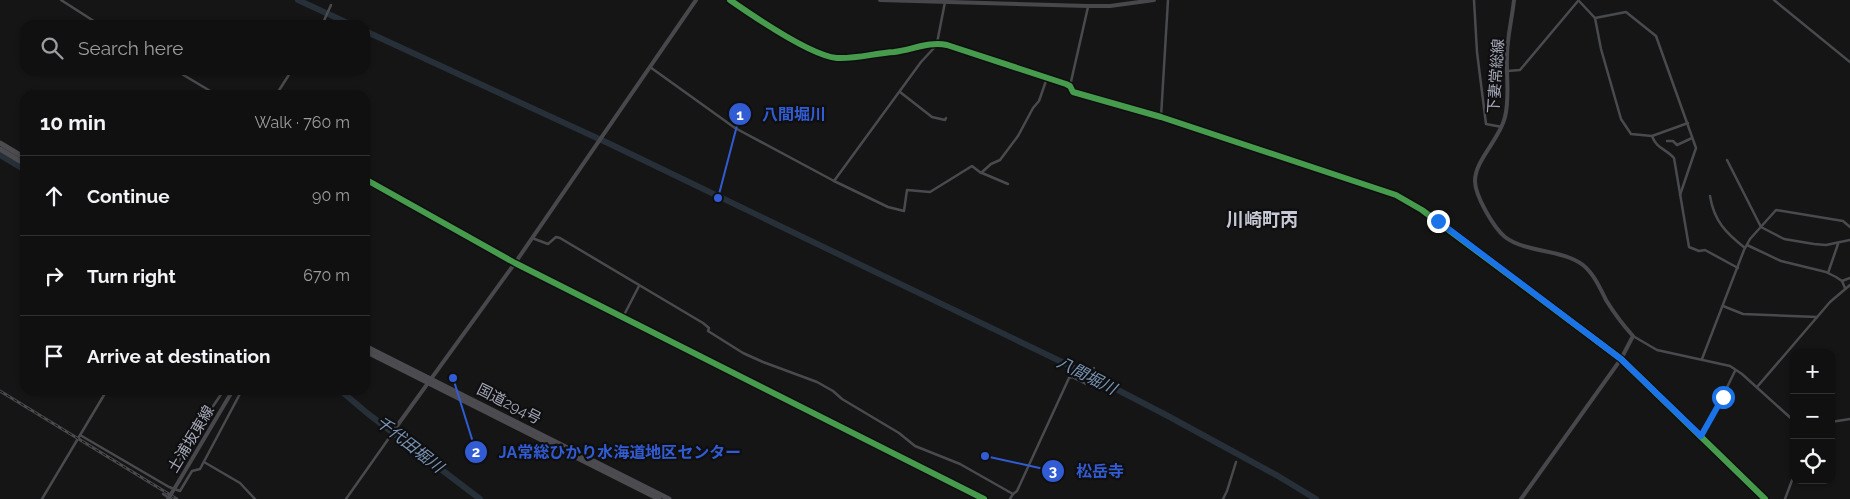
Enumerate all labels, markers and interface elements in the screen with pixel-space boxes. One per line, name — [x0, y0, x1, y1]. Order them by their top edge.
search box — [20, 20, 370, 75]
icon: search — [38, 34, 66, 62]
text: Search here — [78, 37, 184, 59]
street label: 下妻常総線 — [1484, 38, 1508, 114]
callout: 八間堀川 — [727, 99, 836, 130]
text: 八間堀川 — [762, 105, 826, 124]
text: 1 — [736, 106, 744, 124]
text: 10 min — [40, 110, 106, 135]
text: Walk · 760 m — [255, 113, 350, 132]
icon: ahead — [40, 182, 68, 210]
text: Continue — [87, 185, 170, 207]
text: 90 m — [312, 186, 350, 205]
district label: 川崎町丙 — [1226, 209, 1298, 230]
route end — [1427, 210, 1450, 233]
icon: right — [40, 262, 68, 290]
text: Turn right — [87, 265, 176, 287]
text: 670 m — [303, 266, 350, 285]
icon: arrive — [40, 342, 68, 370]
text: Arrive at destination — [87, 345, 271, 367]
map controls — [1790, 349, 1835, 484]
button: + — [1790, 349, 1835, 394]
water label: 八間堀川 — [1054, 352, 1121, 399]
street label: 国道294号 — [474, 380, 544, 428]
route start — [1712, 386, 1735, 409]
button: − — [1790, 394, 1835, 439]
street label: 土浦坂東線 — [164, 402, 218, 476]
water label: 千代田堀川 — [372, 412, 449, 478]
callout: JA常総ひかり水海道地区センター — [464, 437, 751, 468]
button: locate — [1790, 439, 1835, 484]
text: 2 — [472, 443, 480, 461]
text: JA常総ひかり水海道地区センター — [499, 443, 741, 462]
callout: 松岳寺 — [1041, 456, 1134, 487]
text: 3 — [1049, 462, 1057, 480]
text: 松岳寺 — [1076, 462, 1124, 481]

